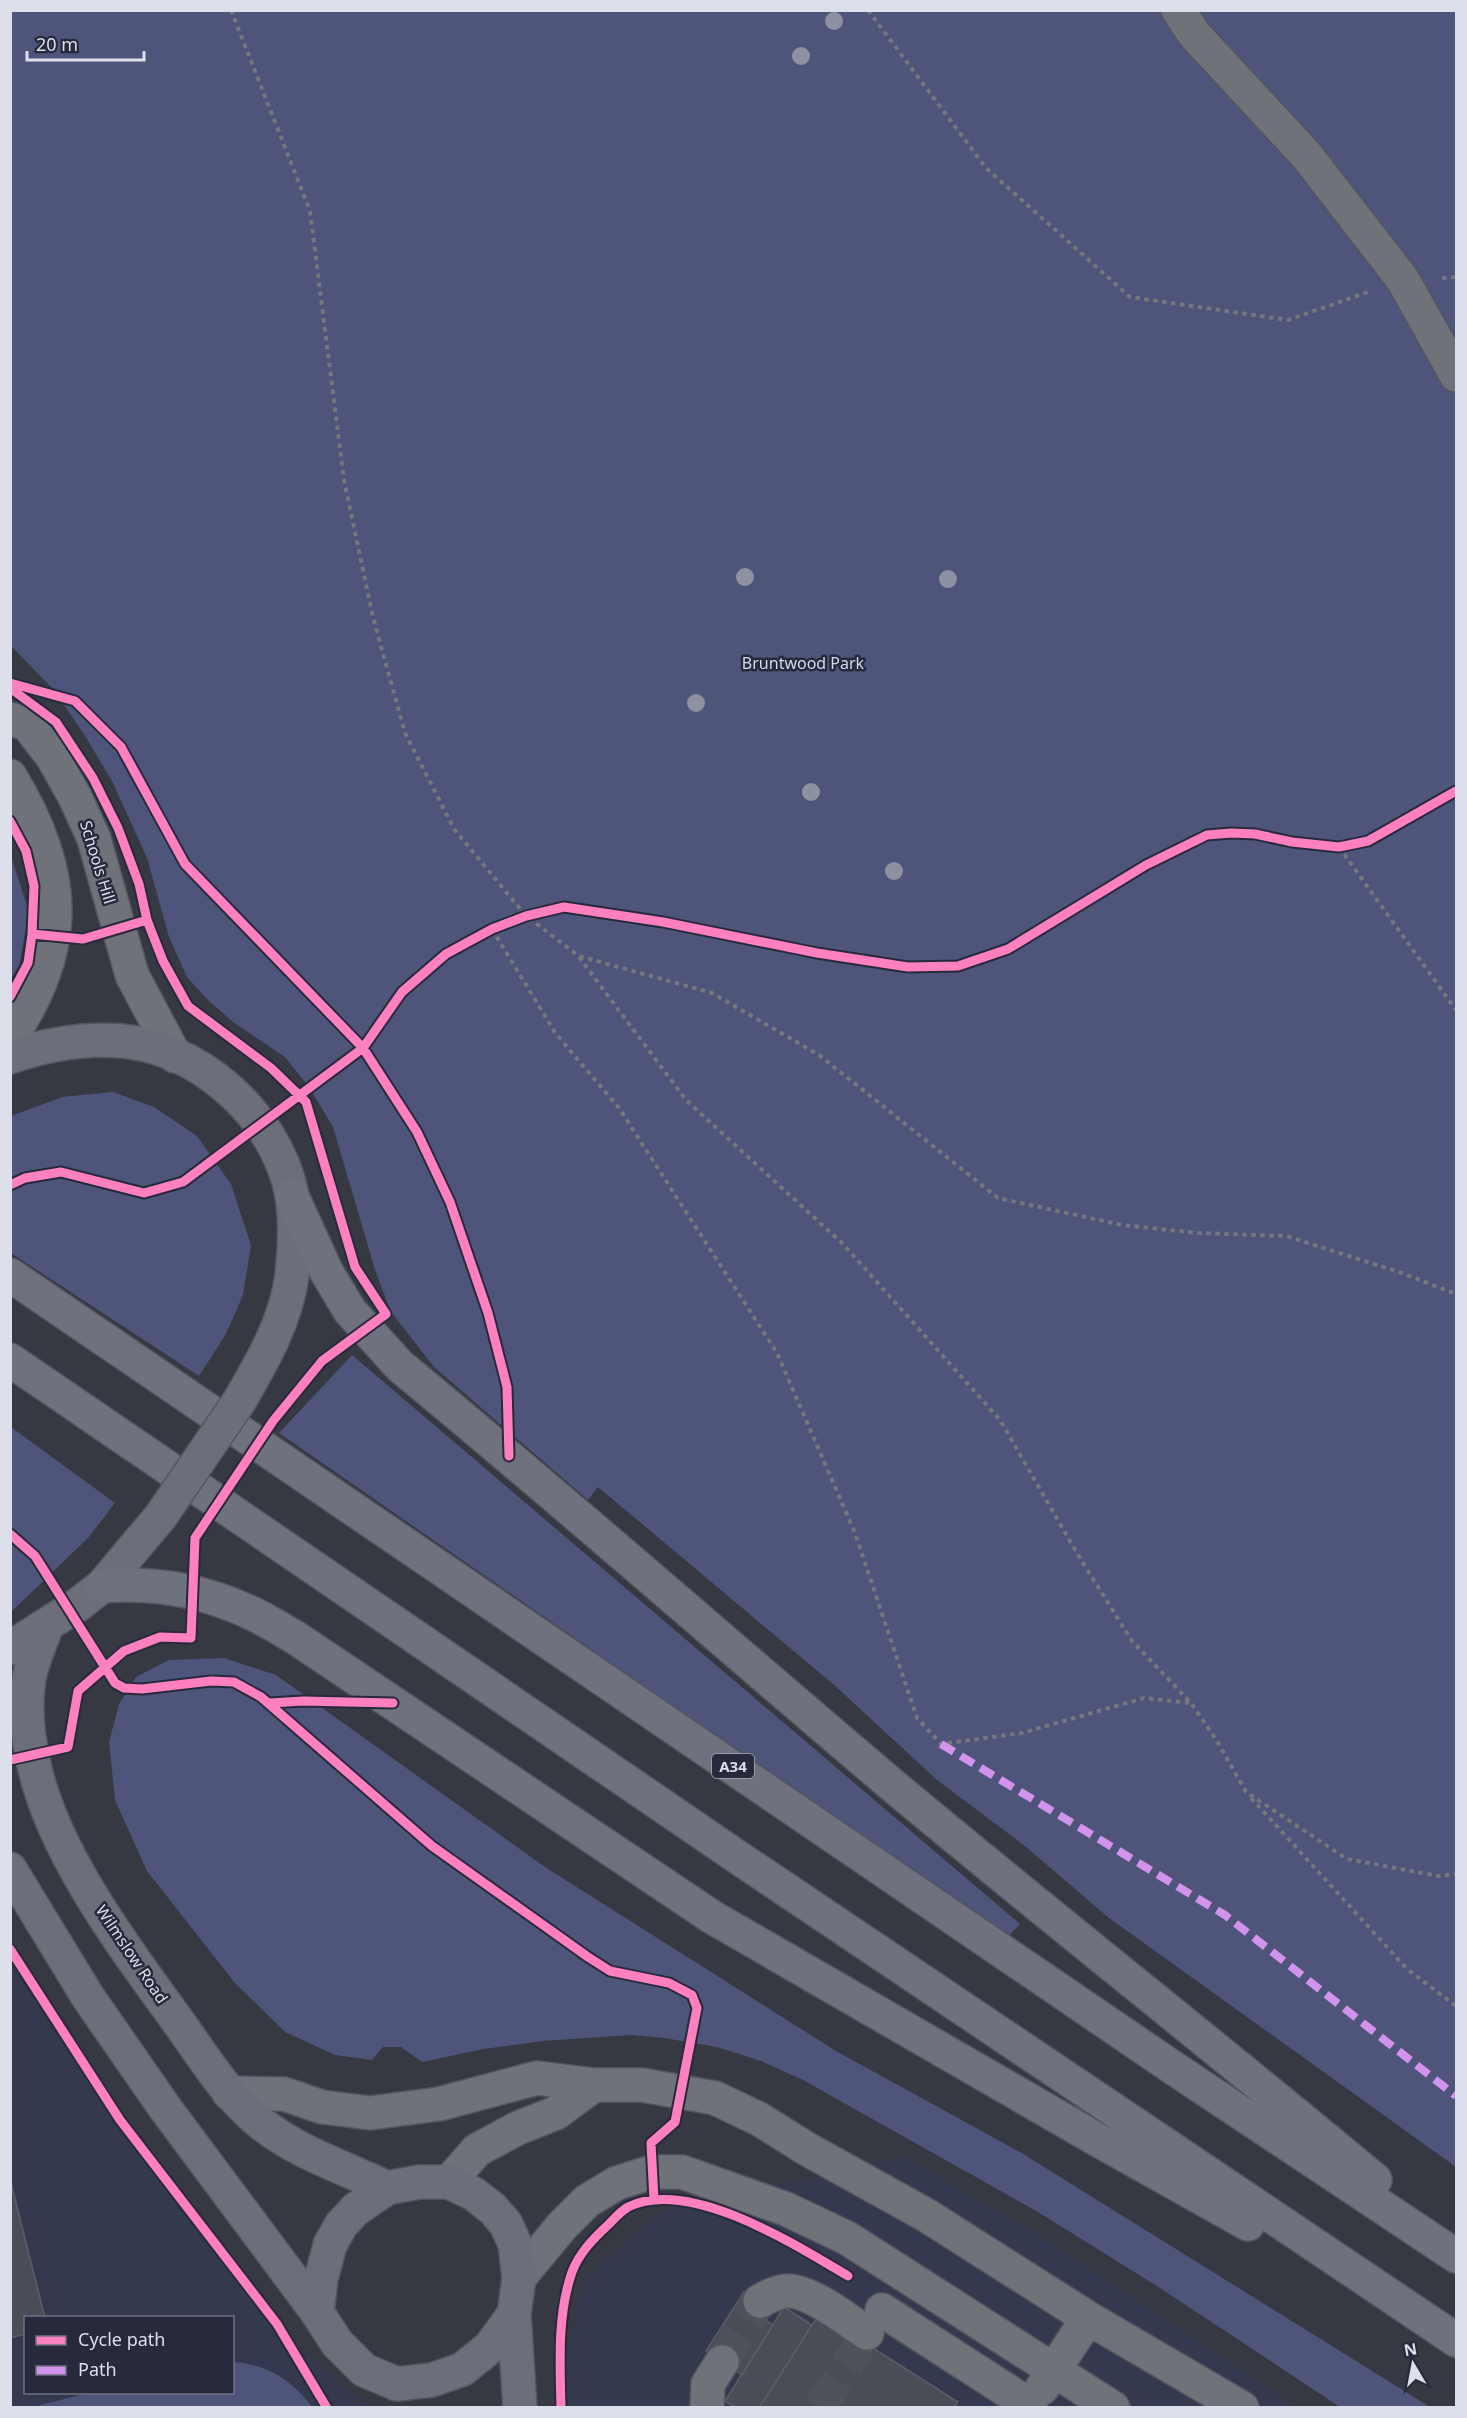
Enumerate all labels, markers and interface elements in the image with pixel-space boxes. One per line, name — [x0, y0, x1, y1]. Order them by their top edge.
scale bar — [27, 24, 144, 62]
text: 20 m — [36, 32, 78, 56]
park label: Bruntwood Park — [742, 652, 865, 674]
street label: Schools Hill — [75, 818, 121, 906]
road number: A34 — [712, 1754, 754, 1778]
street label: Wilmslow Road — [91, 1900, 173, 2008]
legend — [24, 2316, 234, 2394]
text: Cycle path — [78, 2327, 165, 2351]
north arrow — [1383, 2334, 1443, 2394]
text: N — [1402, 2337, 1419, 2361]
text: Path — [78, 2357, 117, 2381]

